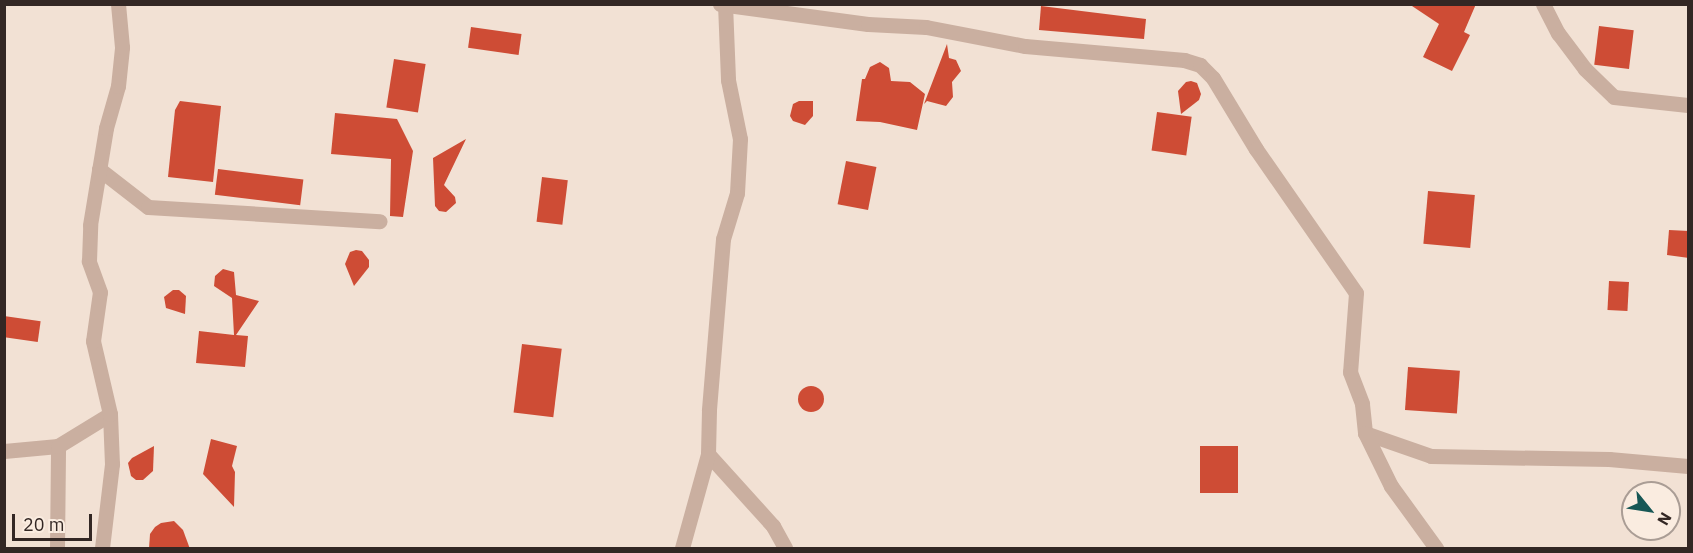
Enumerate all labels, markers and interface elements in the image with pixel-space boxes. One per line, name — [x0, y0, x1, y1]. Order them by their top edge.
north arrow — [1621, 481, 1681, 541]
scale bar — [15, 502, 94, 540]
text: N — [1653, 509, 1676, 529]
text: 20 m — [23, 513, 65, 536]

